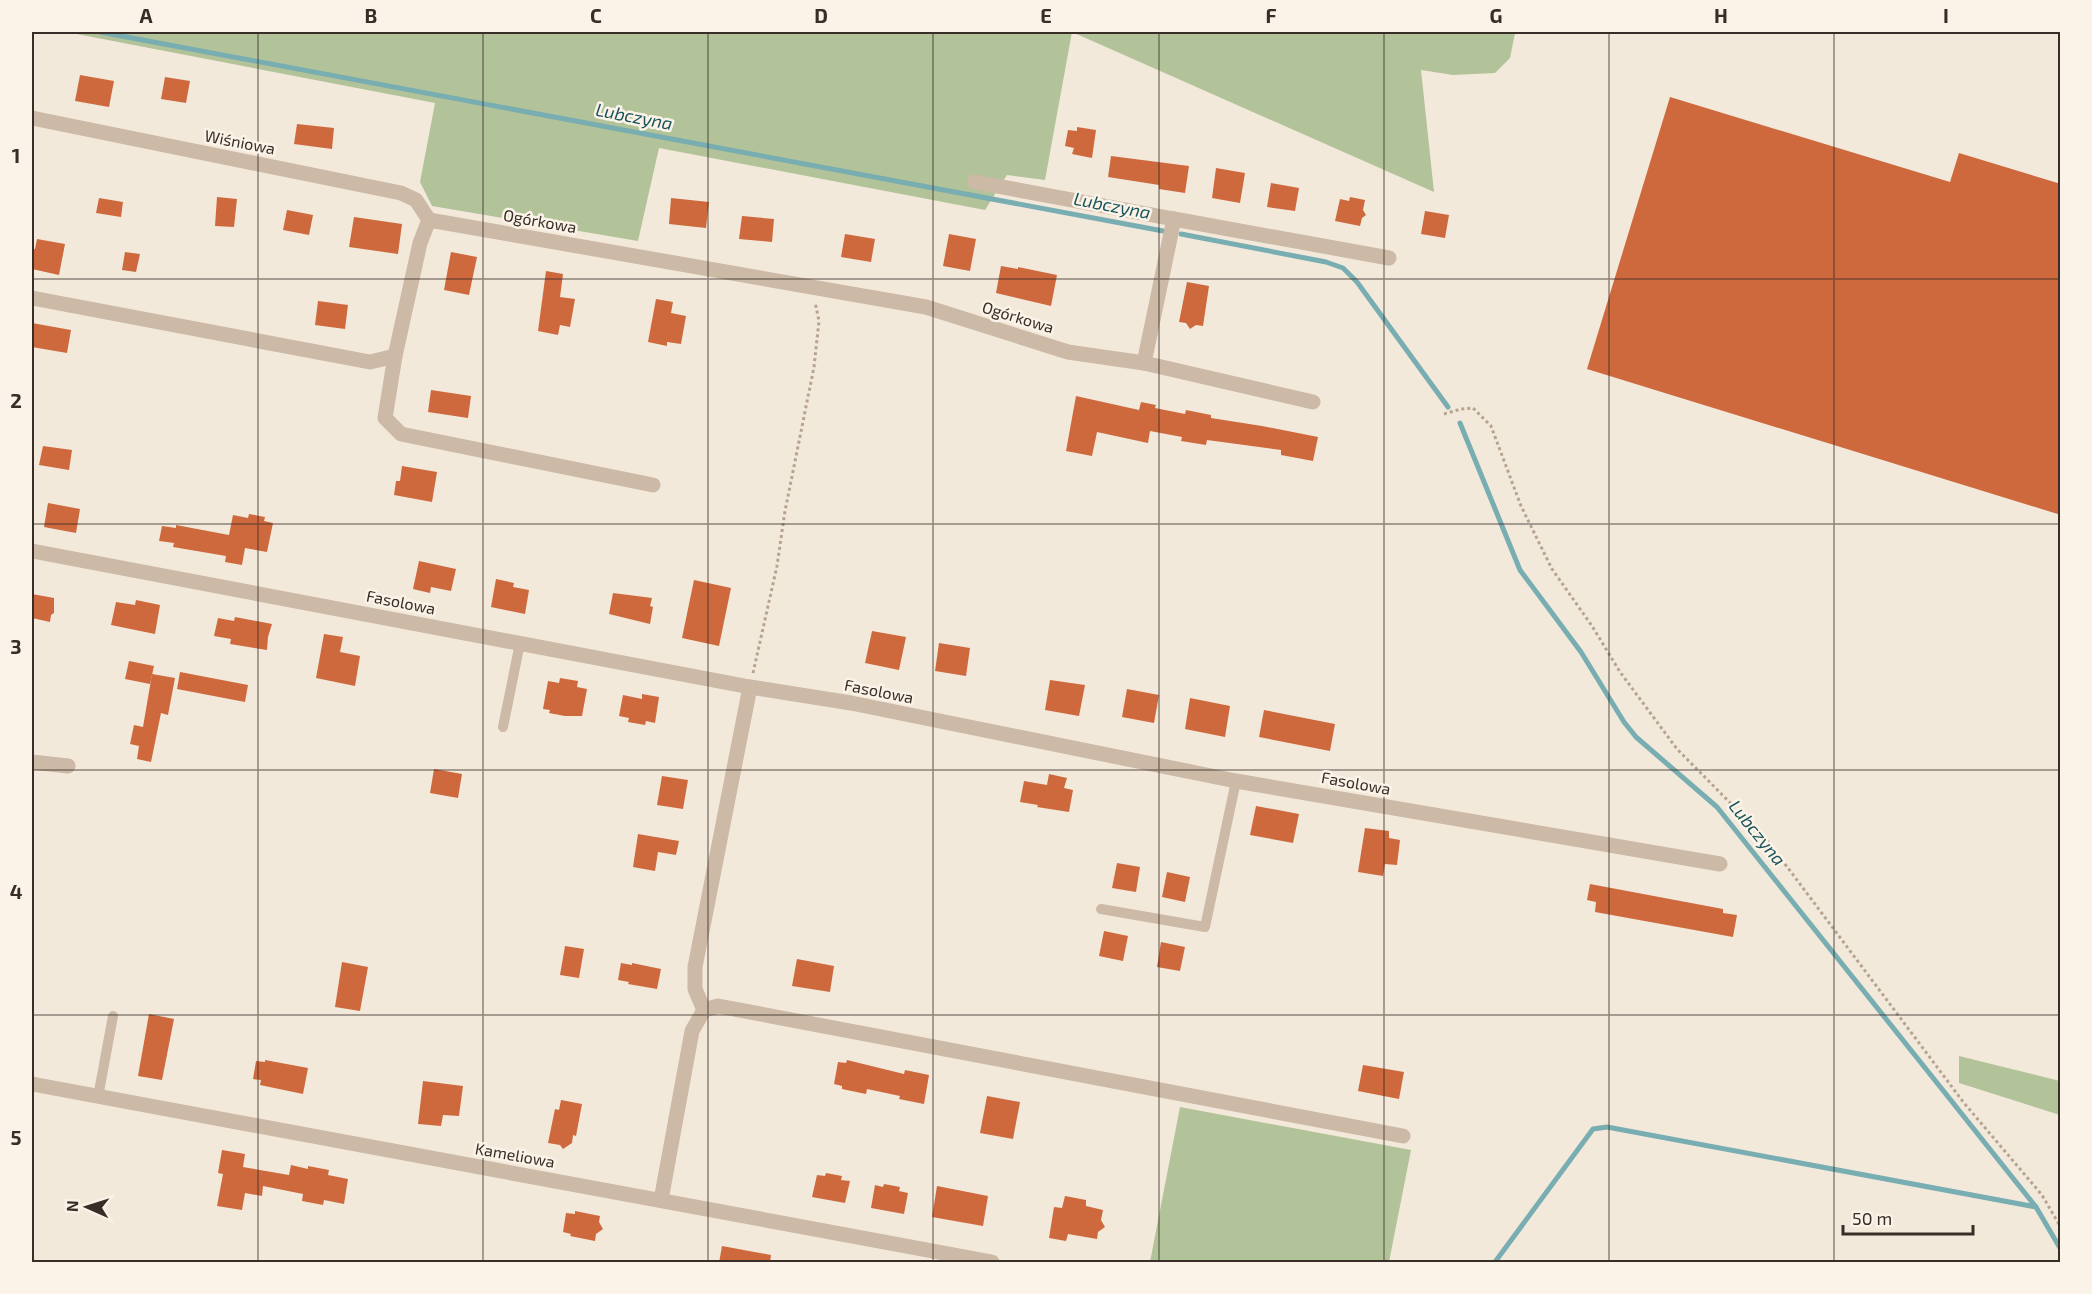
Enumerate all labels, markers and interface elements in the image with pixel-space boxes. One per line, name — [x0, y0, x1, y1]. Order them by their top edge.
text: A — [139, 3, 153, 27]
text: B — [365, 3, 377, 27]
text: C — [590, 3, 602, 27]
text: D — [814, 3, 828, 27]
text: E — [1040, 3, 1052, 27]
text: F — [1265, 3, 1277, 27]
text: G — [1490, 3, 1502, 27]
text: H — [1714, 3, 1728, 27]
text: I — [1943, 3, 1949, 27]
water label: Lubczyna — [594, 98, 675, 134]
street label: Wiśniowa — [203, 125, 277, 158]
text: 1 — [12, 143, 20, 167]
water label: Lubczyna — [1072, 187, 1153, 223]
street label: Ogórkowa — [502, 205, 578, 236]
street label: Ogórkowa — [980, 297, 1056, 336]
text: 2 — [10, 388, 22, 412]
street label: Fasolowa — [365, 586, 437, 618]
text: 3 — [10, 634, 22, 658]
street label: Fasolowa — [843, 675, 915, 707]
street label: Fasolowa — [1320, 767, 1392, 798]
water label: Lubczyna — [1725, 795, 1791, 870]
text: 4 — [10, 879, 23, 903]
text: 5 — [10, 1125, 22, 1149]
street label: Kameliowa — [474, 1138, 556, 1171]
north arrow — [57, 1177, 117, 1237]
scale bar — [1843, 1198, 1974, 1236]
text: N — [62, 1200, 81, 1212]
text: 50 m — [1852, 1207, 1892, 1229]

